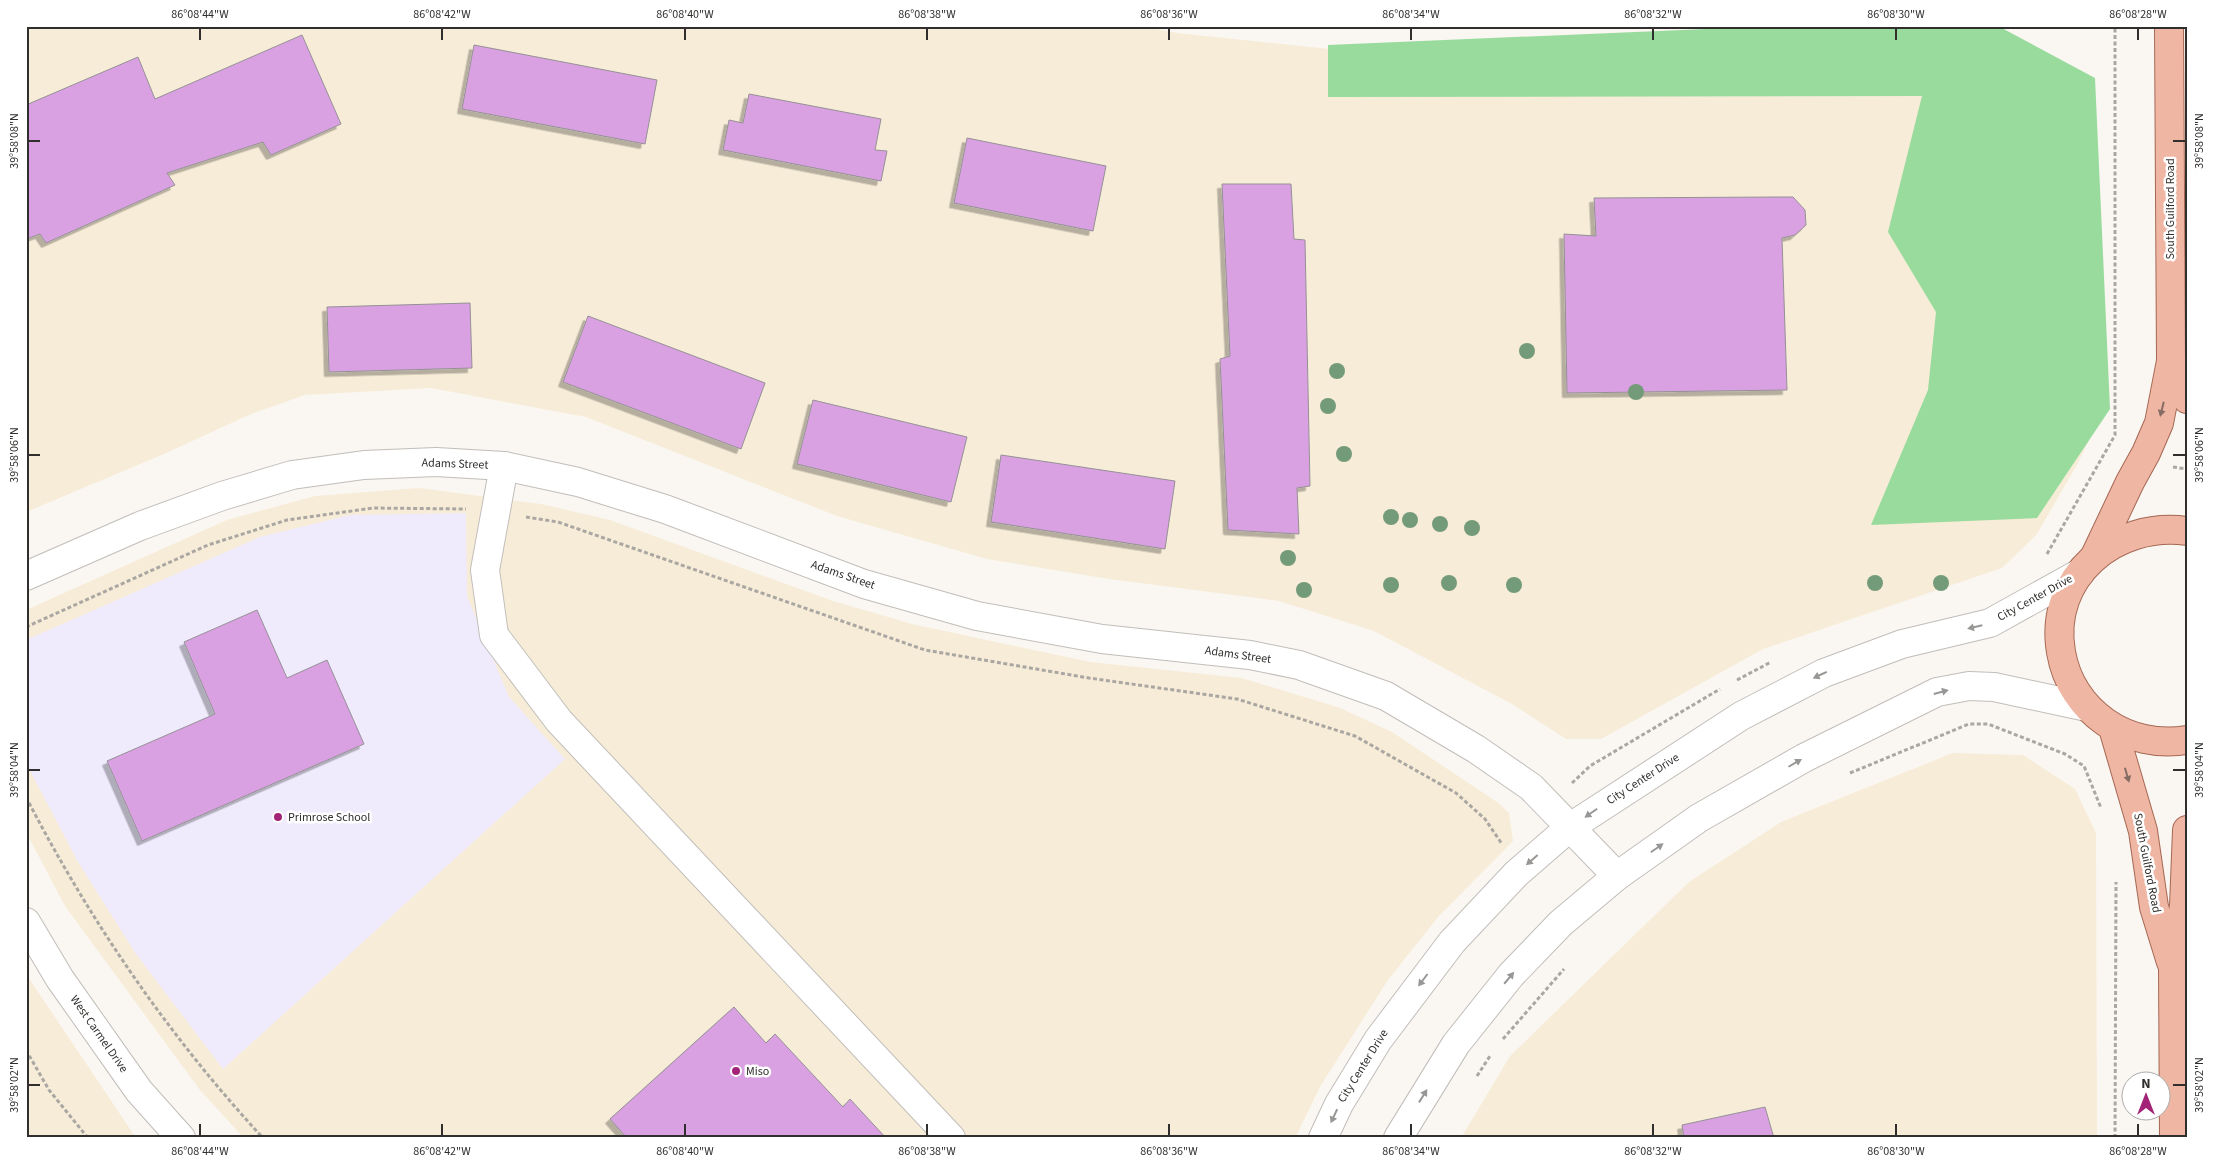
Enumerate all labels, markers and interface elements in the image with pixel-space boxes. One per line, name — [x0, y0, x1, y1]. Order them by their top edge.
text: 86°08'44"W — [171, 6, 229, 23]
text: 86°08'42"W — [413, 6, 471, 23]
text: 86°08'40"W — [656, 6, 714, 23]
text: 86°08'38"W — [898, 6, 956, 23]
text: 86°08'36"W — [1140, 6, 1198, 23]
text: 86°08'34"W — [1382, 6, 1440, 23]
text: 86°08'32"W — [1624, 6, 1682, 23]
text: 86°08'30"W — [1867, 6, 1925, 23]
text: 86°08'28"W — [2109, 6, 2167, 23]
text: 39°58'08"N — [6, 113, 23, 169]
text: 39°58'08"N — [2191, 113, 2208, 169]
street label: South Guilford Road — [2162, 158, 2179, 260]
one-way arrow — [2158, 401, 2166, 417]
text: 39°58'06"N — [6, 427, 23, 483]
text: 39°58'06"N — [2191, 427, 2208, 483]
street label: Adams Street — [421, 454, 489, 474]
street label: Adams Street — [809, 556, 877, 594]
street label: City Center Drive — [1994, 570, 2076, 626]
one-way arrow — [1967, 623, 1982, 631]
street label: Adams Street — [1204, 642, 1272, 668]
one-way arrow — [1813, 672, 1827, 680]
one-way arrow — [1933, 688, 1948, 696]
text: 39°58'04"N — [6, 742, 23, 798]
text: 39°58'04"N — [2191, 742, 2208, 798]
street label: City Center Drive — [1603, 749, 1683, 809]
one-way arrow — [1788, 758, 1801, 767]
one-way arrow — [2123, 768, 2131, 783]
one-way arrow — [1584, 808, 1598, 818]
place label: Primrose School — [288, 809, 370, 826]
marker: Primrose School — [272, 811, 284, 823]
street label: South Guilford Road — [2129, 812, 2165, 914]
one-way arrow — [1650, 843, 1663, 853]
one-way arrow — [1526, 855, 1539, 866]
one-way arrow — [1418, 973, 1428, 987]
one-way arrow — [1503, 973, 1515, 985]
street label: West Carmel Drive — [66, 992, 132, 1076]
street label: City Center Drive — [1334, 1026, 1392, 1106]
text: 39°58'02"N — [6, 1057, 23, 1113]
text: 39°58'02"N — [2191, 1057, 2208, 1113]
place label: Miso — [746, 1063, 769, 1080]
marker: Miso — [730, 1065, 742, 1077]
north arrow — [2120, 1072, 2170, 1122]
text: N — [2141, 1074, 2151, 1094]
one-way arrow — [1419, 1090, 1428, 1103]
one-way arrow — [1329, 1108, 1338, 1123]
text: 86°08'44"W — [171, 1143, 229, 1160]
text: 86°08'42"W — [413, 1143, 471, 1160]
text: 86°08'40"W — [656, 1143, 714, 1160]
text: 86°08'38"W — [898, 1143, 956, 1160]
text: 86°08'36"W — [1140, 1143, 1198, 1160]
text: 86°08'34"W — [1382, 1143, 1440, 1160]
text: 86°08'32"W — [1624, 1143, 1682, 1160]
text: 86°08'30"W — [1867, 1143, 1925, 1160]
text: 86°08'28"W — [2109, 1143, 2167, 1160]

